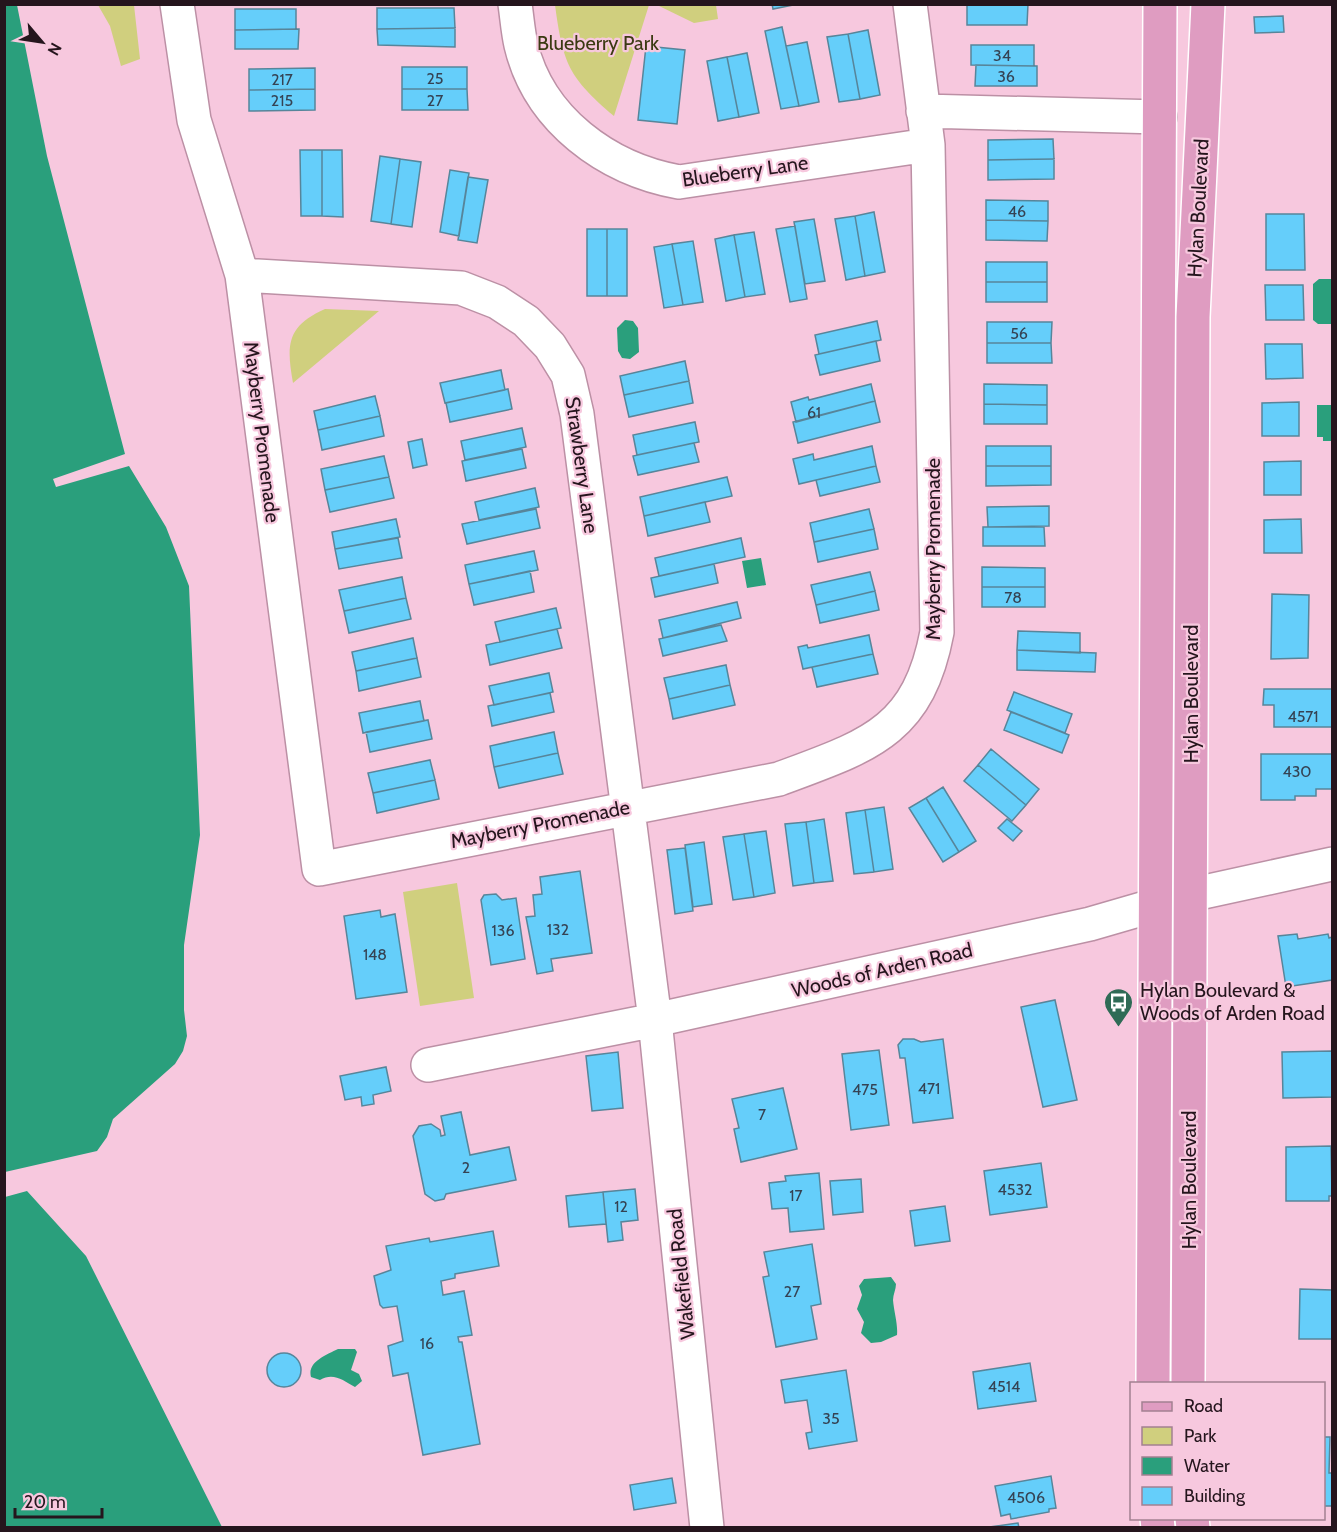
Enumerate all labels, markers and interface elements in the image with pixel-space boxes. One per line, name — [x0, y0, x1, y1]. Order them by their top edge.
north arrow — [12, 12, 72, 72]
park label: Blueberry Park — [537, 31, 659, 55]
text: N — [44, 39, 66, 59]
house number: 34 — [993, 46, 1011, 65]
house number: 36 — [997, 67, 1015, 86]
house number: 25 — [426, 69, 444, 88]
house number: 217 — [271, 70, 293, 89]
house number: 215 — [271, 91, 293, 110]
house number: 27 — [427, 91, 443, 110]
street label: Hylan Boulevard — [1182, 138, 1214, 278]
street label: Blueberry Lane — [681, 150, 809, 192]
house number: 46 — [1008, 202, 1026, 221]
house number: 56 — [1010, 324, 1028, 343]
street label: Mayberry Promenade — [239, 340, 285, 524]
street label: Strawberry Lane — [561, 395, 603, 535]
house number: 61 — [807, 403, 821, 422]
street label: Mayberry Promenade — [921, 458, 945, 640]
house number: 78 — [1004, 588, 1022, 607]
street label: Hylan Boulevard — [1179, 625, 1203, 763]
house number: 4571 — [1287, 707, 1319, 726]
house number: 430 — [1282, 762, 1312, 781]
street label: Mayberry Promenade — [448, 795, 632, 853]
house number: 132 — [547, 920, 569, 939]
house number: 136 — [492, 921, 514, 940]
street label: Woods of Arden Road — [789, 938, 975, 1002]
house number: 148 — [363, 945, 387, 964]
place label: Hylan Boulevard & Woods of Arden Road — [1140, 978, 1325, 1025]
bus stop icon: Hylan Boulevard & Woods of Arden Road — [1103, 986, 1135, 1028]
house number: 471 — [918, 1079, 940, 1098]
house number: 475 — [852, 1080, 878, 1099]
house number: 7 — [758, 1105, 766, 1124]
street label: Hylan Boulevard — [1177, 1111, 1201, 1249]
house number: 2 — [462, 1158, 470, 1177]
house number: 4532 — [998, 1180, 1032, 1199]
house number: 17 — [789, 1186, 803, 1205]
house number: 12 — [614, 1197, 628, 1216]
street label: Wakefield Road — [662, 1208, 700, 1340]
house number: 27 — [784, 1282, 800, 1301]
house number: 16 — [420, 1334, 434, 1353]
house number: 4514 — [988, 1377, 1020, 1396]
legend — [1130, 1382, 1325, 1520]
text: Road — [1184, 1395, 1223, 1417]
house number: 35 — [822, 1409, 840, 1428]
text: Park — [1184, 1425, 1217, 1447]
text: Water — [1184, 1455, 1230, 1477]
scale bar — [15, 1481, 102, 1519]
text: Building — [1184, 1485, 1246, 1507]
house number: 4506 — [1007, 1488, 1045, 1507]
text: 20 m — [24, 1491, 66, 1513]

